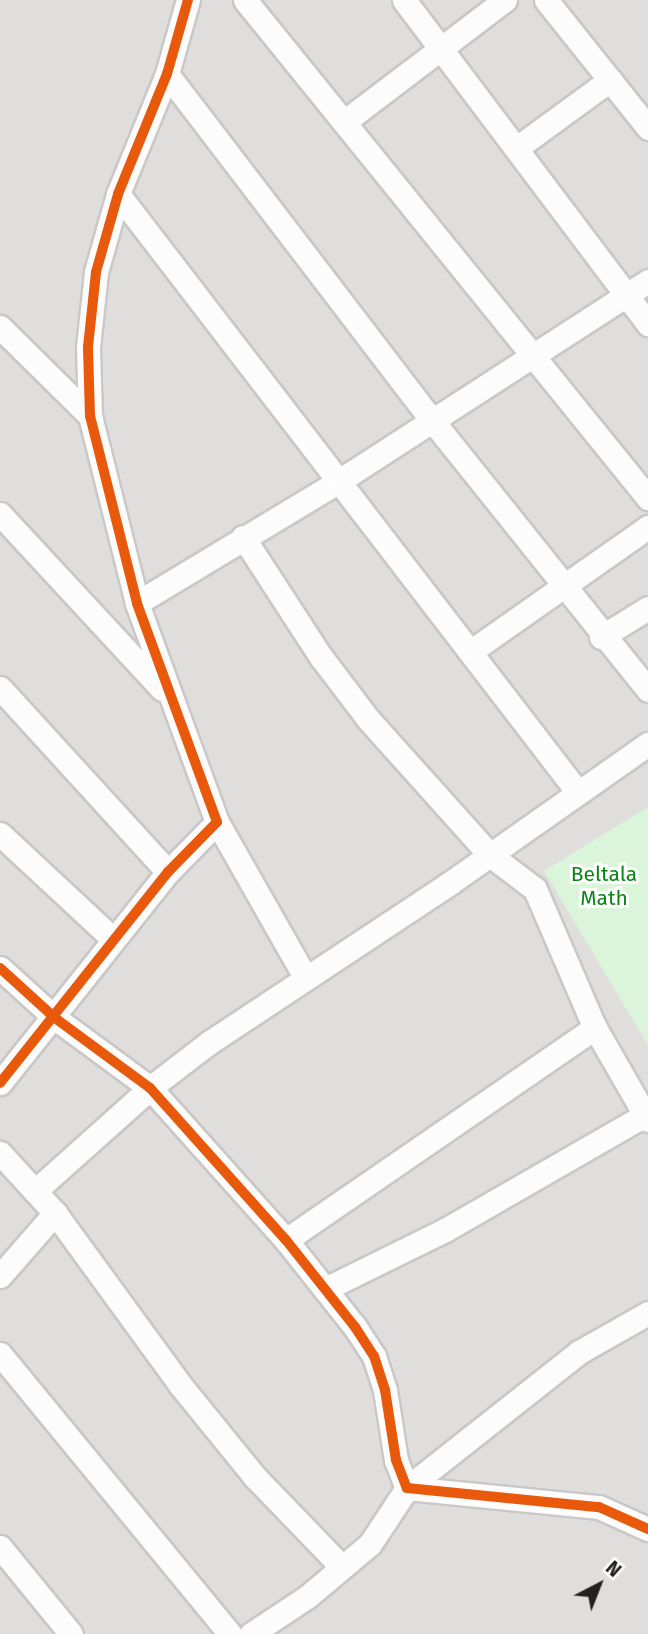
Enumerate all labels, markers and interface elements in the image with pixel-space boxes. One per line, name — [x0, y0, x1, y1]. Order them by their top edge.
park label: Beltala Math — [571, 861, 637, 911]
north arrow — [564, 1550, 634, 1620]
text: N — [601, 1556, 626, 1582]

